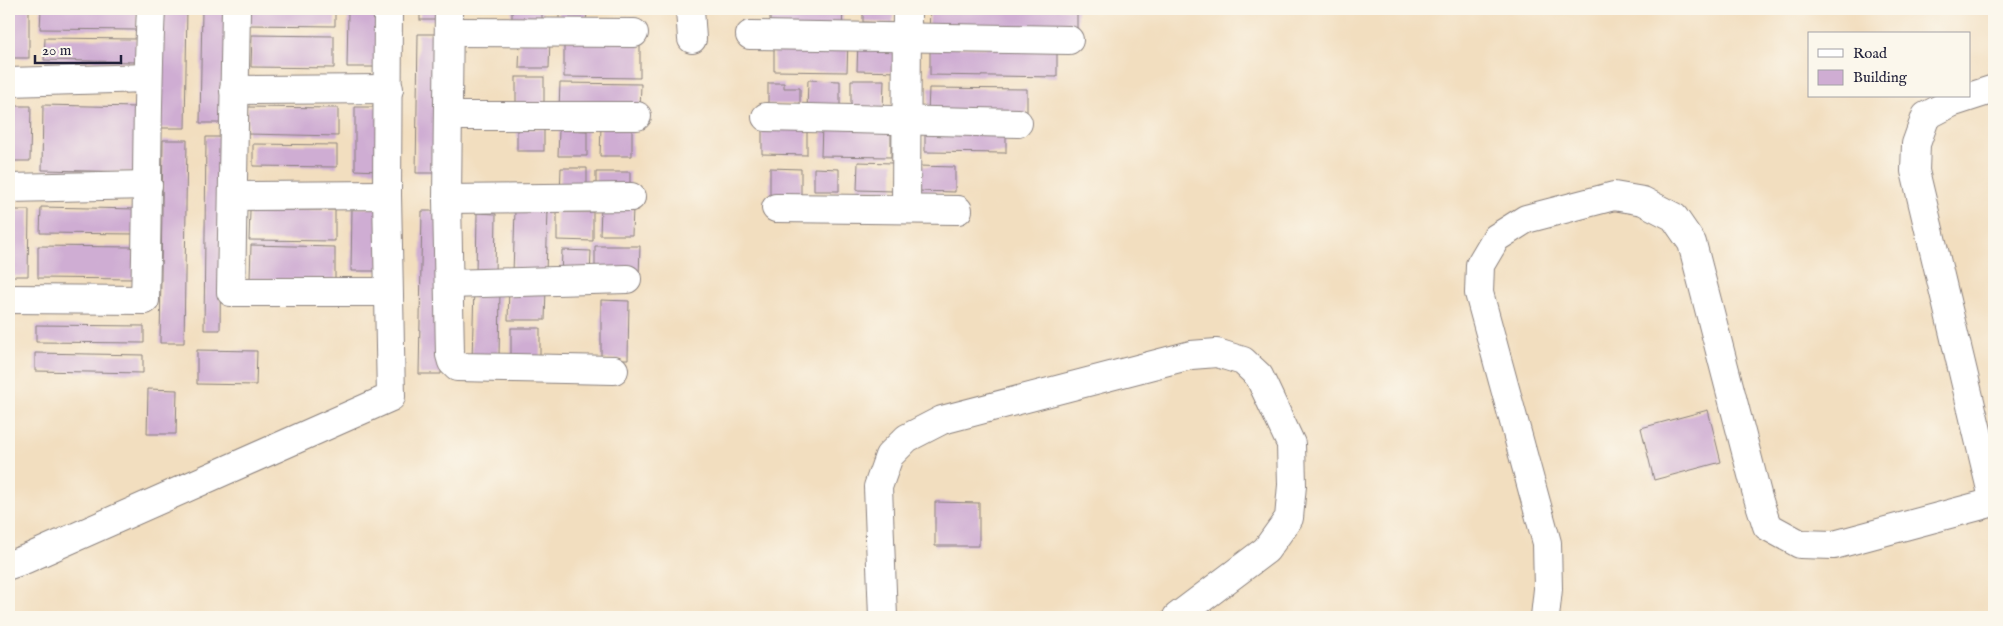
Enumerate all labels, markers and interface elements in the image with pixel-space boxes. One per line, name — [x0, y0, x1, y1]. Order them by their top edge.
scale bar — [35, 32, 121, 64]
legend — [1808, 32, 1970, 98]
text: 20 m — [42, 41, 72, 60]
text: Road — [1853, 44, 1888, 63]
text: Building — [1853, 68, 1908, 87]

